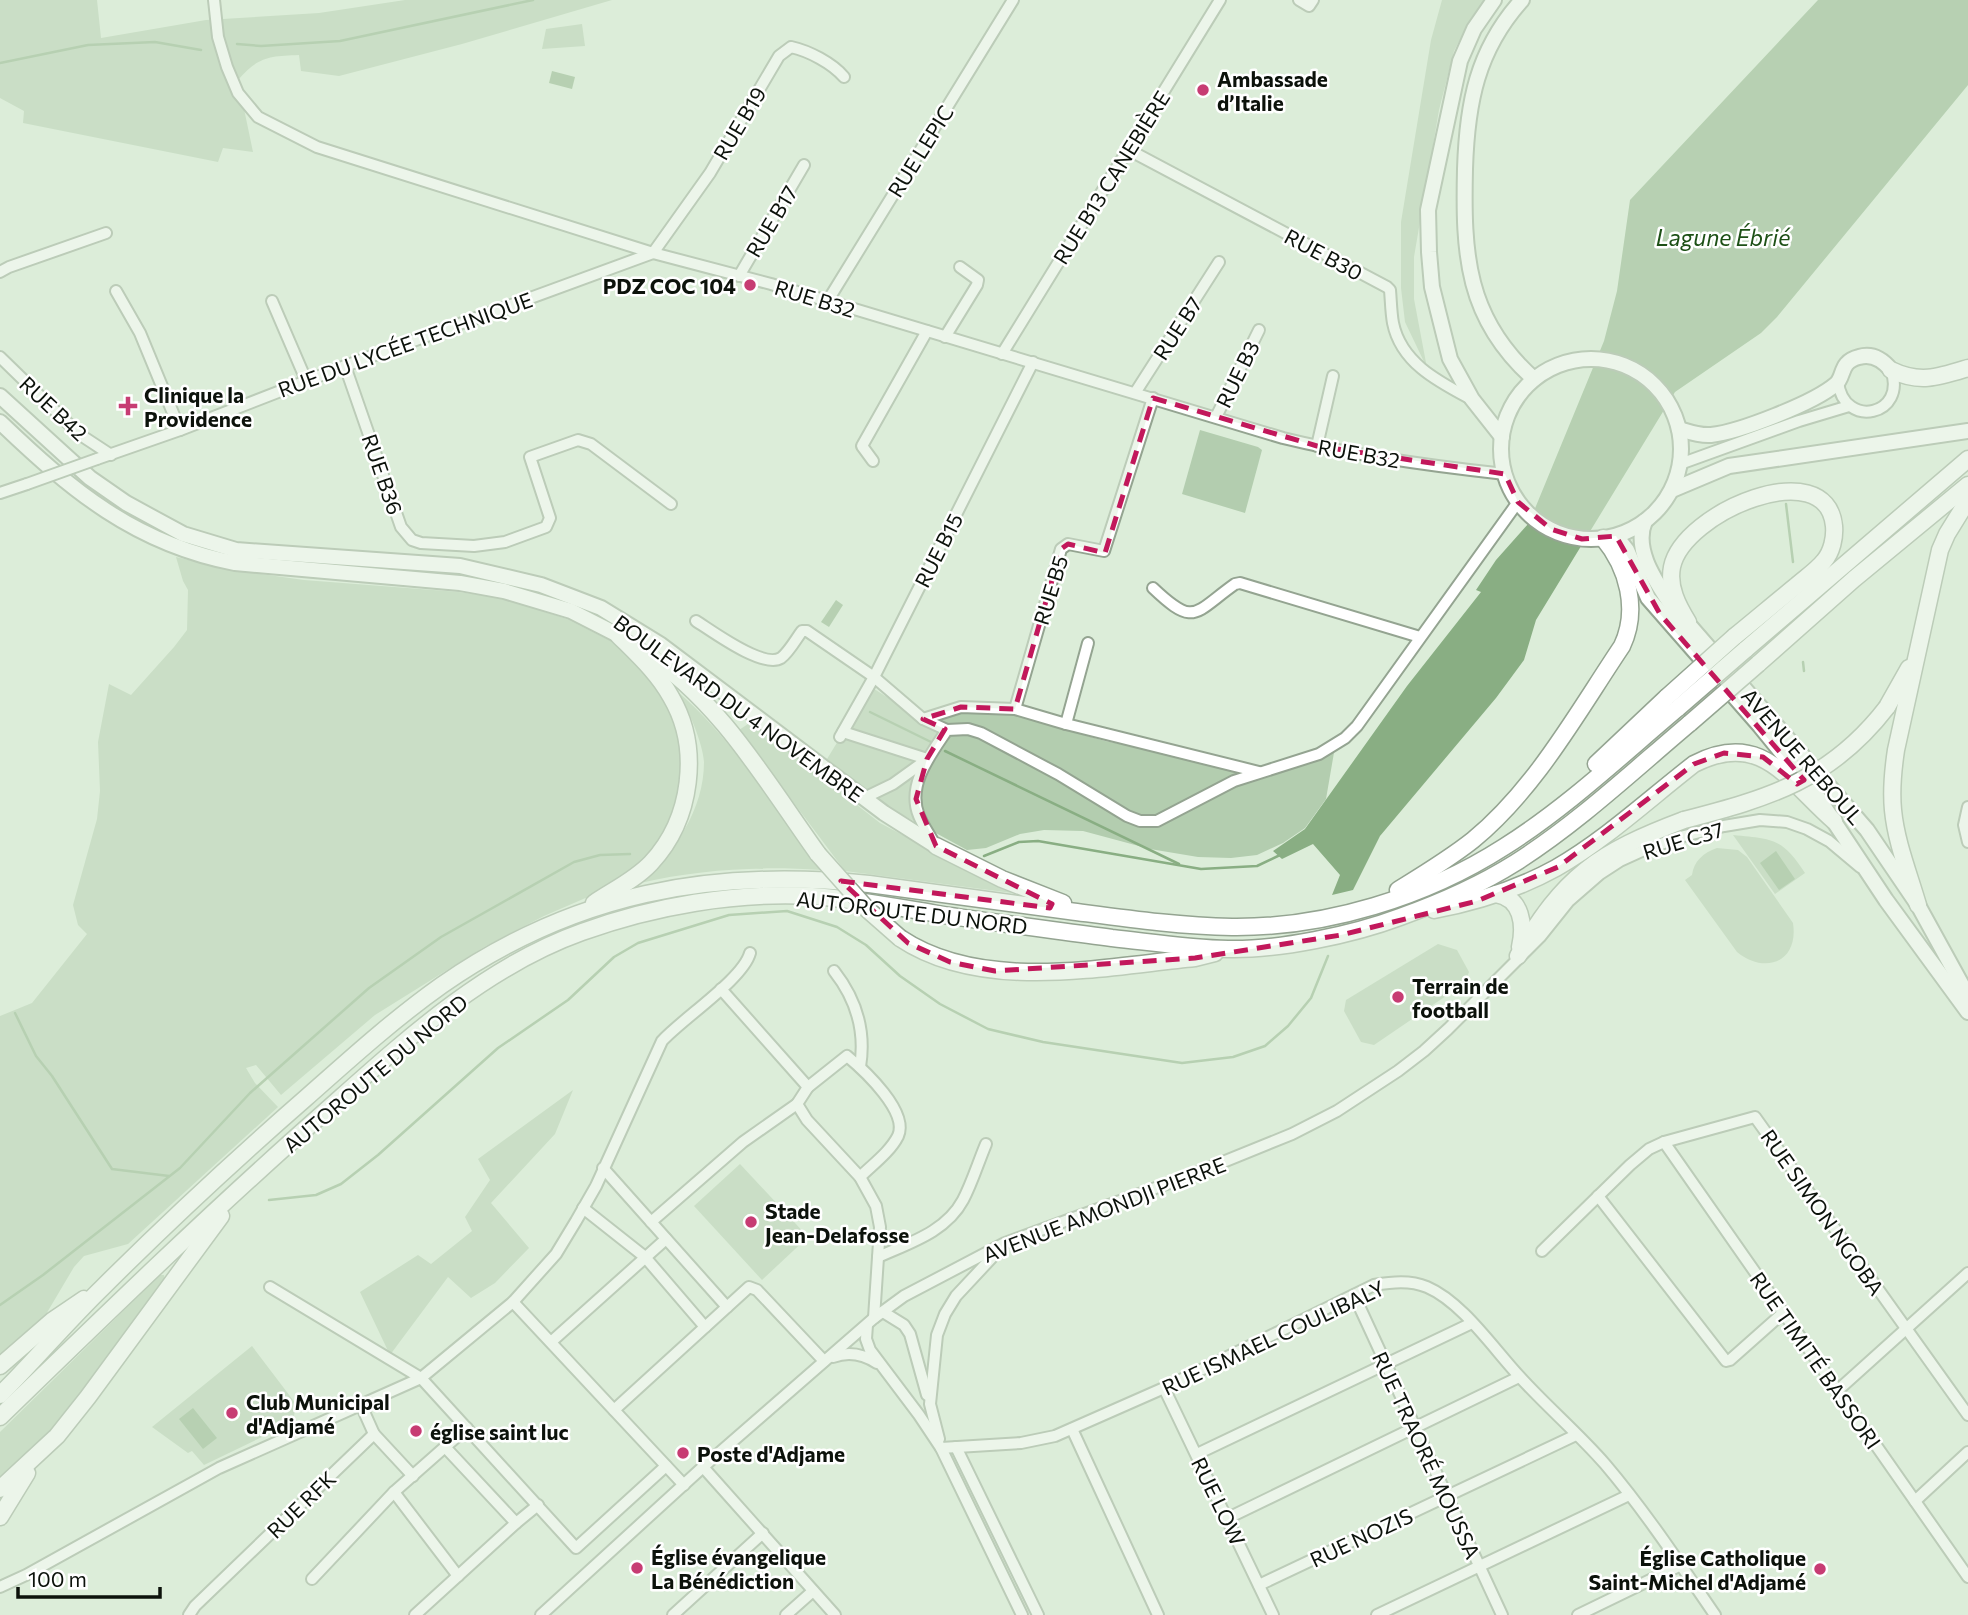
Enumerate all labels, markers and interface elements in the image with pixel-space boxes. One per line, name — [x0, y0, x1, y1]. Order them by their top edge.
place label: Ambassade d’Italie — [1217, 66, 1328, 115]
street label: RUE B19 — [707, 82, 771, 164]
marker: Ambassade d’Italie — [1195, 82, 1211, 98]
street label: RUE B13 CANEBIÈRE — [1048, 86, 1174, 268]
street label: RUE LEPIC — [882, 101, 958, 201]
street label: RUE B17 — [740, 181, 802, 261]
street label: RUE B30 — [1281, 223, 1367, 285]
water label: Lagune Ébrié — [1656, 223, 1791, 251]
place label: PDZ COC 104 — [603, 273, 736, 298]
street label: RUE B32 — [772, 274, 858, 322]
marker: PDZ COC 104 — [742, 277, 758, 293]
street label: RUE DU LYCÉE TECHNIQUE — [274, 286, 536, 402]
street label: RUE B7 — [1147, 292, 1207, 364]
street label: RUE B3 — [1210, 337, 1264, 411]
street label: RUE B42 — [15, 371, 93, 445]
place label: Clinique la Providence — [144, 382, 252, 431]
marker: Clinique la Providence — [118, 396, 138, 416]
street label: RUE B36 — [358, 430, 408, 518]
street label: RUE B32 — [1316, 434, 1402, 472]
street label: RUE B15 — [909, 509, 967, 591]
street label: RUE B5 — [1028, 552, 1072, 628]
street label: BOULEVARD DU 4 NOVEMBRE — [609, 609, 869, 807]
street label: AVENUE REBOUL — [1737, 683, 1869, 829]
street label: RUE C37 — [1640, 816, 1726, 864]
street label: AUTOROUTE DU NORD — [795, 885, 1029, 939]
place label: Terrain de football — [1412, 973, 1509, 1022]
street label: AUTOROUTE DU NORD — [278, 989, 472, 1157]
marker: Terrain de football — [1390, 989, 1406, 1005]
street label: RUE SIMON NGOBA — [1756, 1124, 1890, 1300]
street label: AVENUE AMONDJI PIERRE — [979, 1151, 1229, 1267]
place label: Stade Jean-Delafosse — [765, 1198, 909, 1247]
marker: Stade Jean-Delafosse — [743, 1214, 759, 1230]
street label: RUE TIMITÉ BASSORI — [1745, 1267, 1887, 1453]
street label: RUE ISMAEL COULIBALY — [1158, 1274, 1389, 1400]
street label: RUE TRAORÉ MOUSSA — [1368, 1347, 1486, 1563]
place label: Club Municipal d'Adjamé — [246, 1389, 390, 1438]
marker: Club Municipal d'Adjamé — [224, 1405, 240, 1421]
place label: église saint luc — [430, 1419, 569, 1444]
marker: église saint luc — [408, 1423, 424, 1439]
place label: Poste d'Adjame — [697, 1441, 845, 1466]
marker: Poste d'Adjame — [675, 1445, 691, 1461]
street label: RUE LOW — [1187, 1453, 1251, 1549]
street label: RUE RFK — [261, 1465, 341, 1543]
street label: RUE NOZIS — [1306, 1502, 1416, 1572]
place label: Église évangelique La Bénédiction — [651, 1544, 826, 1593]
place label: Église Catholique Saint-Michel d'Adjamé — [1589, 1545, 1806, 1594]
scale bar — [18, 1556, 159, 1600]
marker: Église évangelique La Bénédiction — [629, 1560, 645, 1576]
marker: Église Catholique Saint-Michel d'Adjamé — [1812, 1561, 1828, 1577]
text: 100 m — [28, 1566, 87, 1591]

